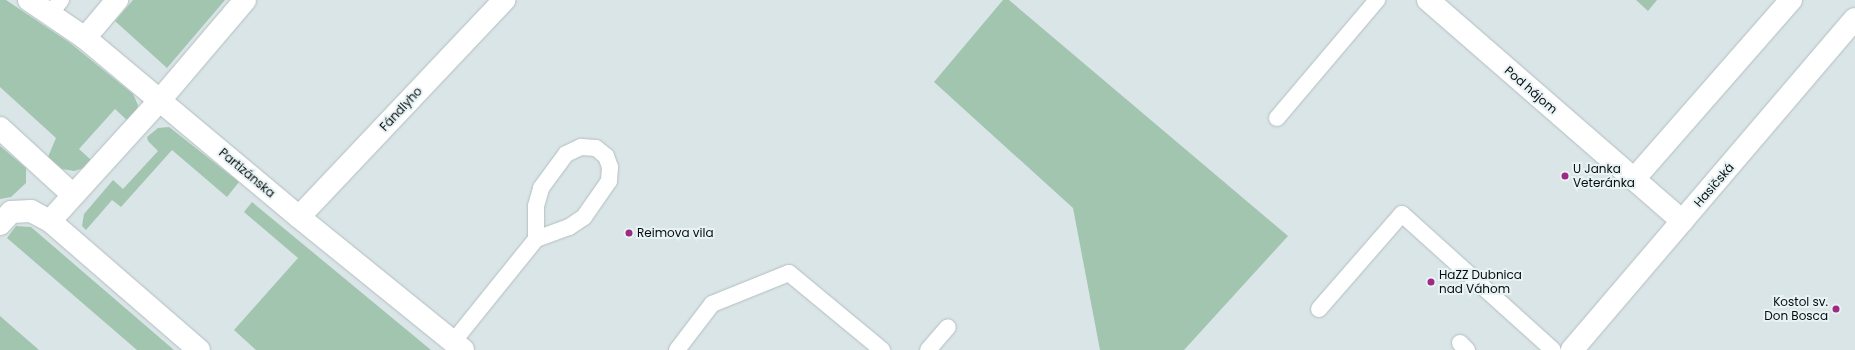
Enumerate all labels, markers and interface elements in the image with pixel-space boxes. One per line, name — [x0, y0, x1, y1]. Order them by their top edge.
street label: Pod hájom — [1502, 63, 1560, 117]
street label: Fándlyho — [377, 84, 425, 134]
street label: Partizánska — [216, 145, 278, 201]
street label: Hasičská — [1691, 160, 1737, 210]
place label: U Janka Veteránka — [1573, 162, 1635, 190]
marker: U Janka Veteránka — [1560, 171, 1570, 181]
place label: Reimova vila — [637, 226, 714, 240]
marker: Reimova vila — [624, 228, 634, 238]
place label: HaZZ Dubnica nad Váhom — [1439, 268, 1522, 296]
marker: HaZZ Dubnica nad Váhom — [1426, 277, 1436, 287]
place label: Kostol sv. Don Bosca — [1764, 295, 1828, 323]
marker: Kostol sv. Don Bosca — [1831, 304, 1841, 314]

